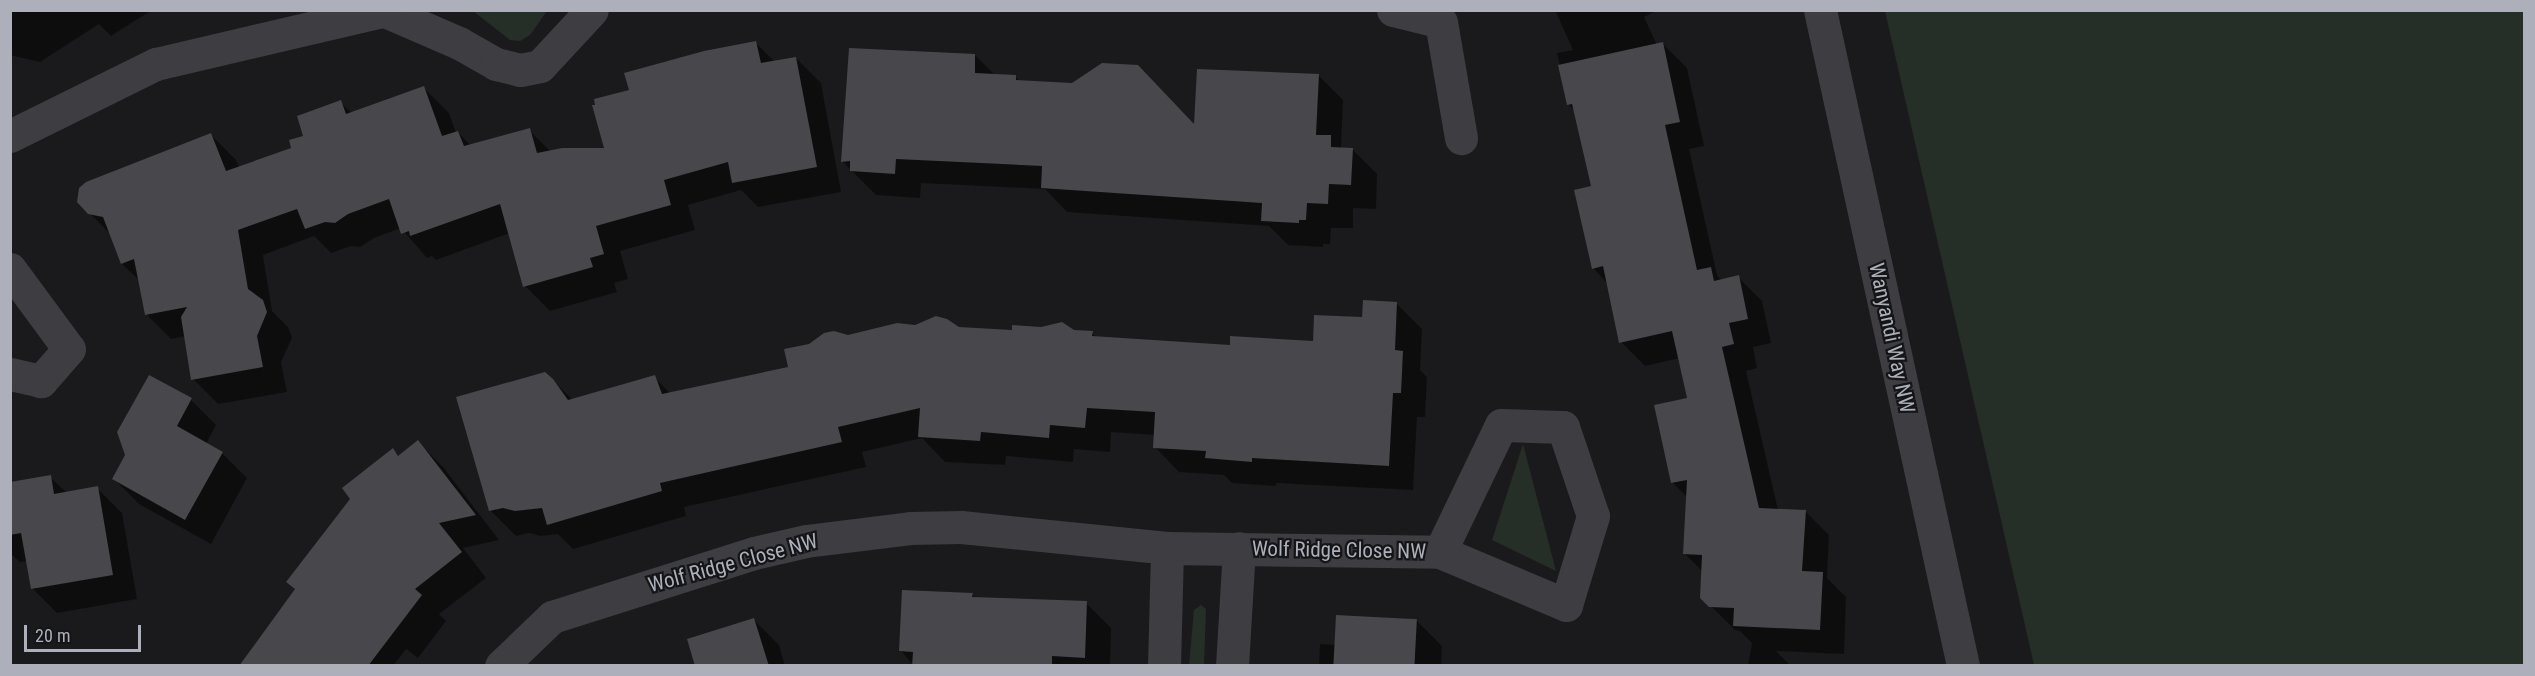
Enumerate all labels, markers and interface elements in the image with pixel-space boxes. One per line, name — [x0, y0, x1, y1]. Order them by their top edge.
street label: Wanyandi Way NW — [1864, 261, 1920, 415]
street label: Wolf Ridge Close NW — [646, 528, 820, 598]
street label: Wolf Ridge Close NW — [1252, 536, 1426, 564]
scale bar — [27, 613, 144, 651]
text: 20 m — [35, 625, 70, 646]

